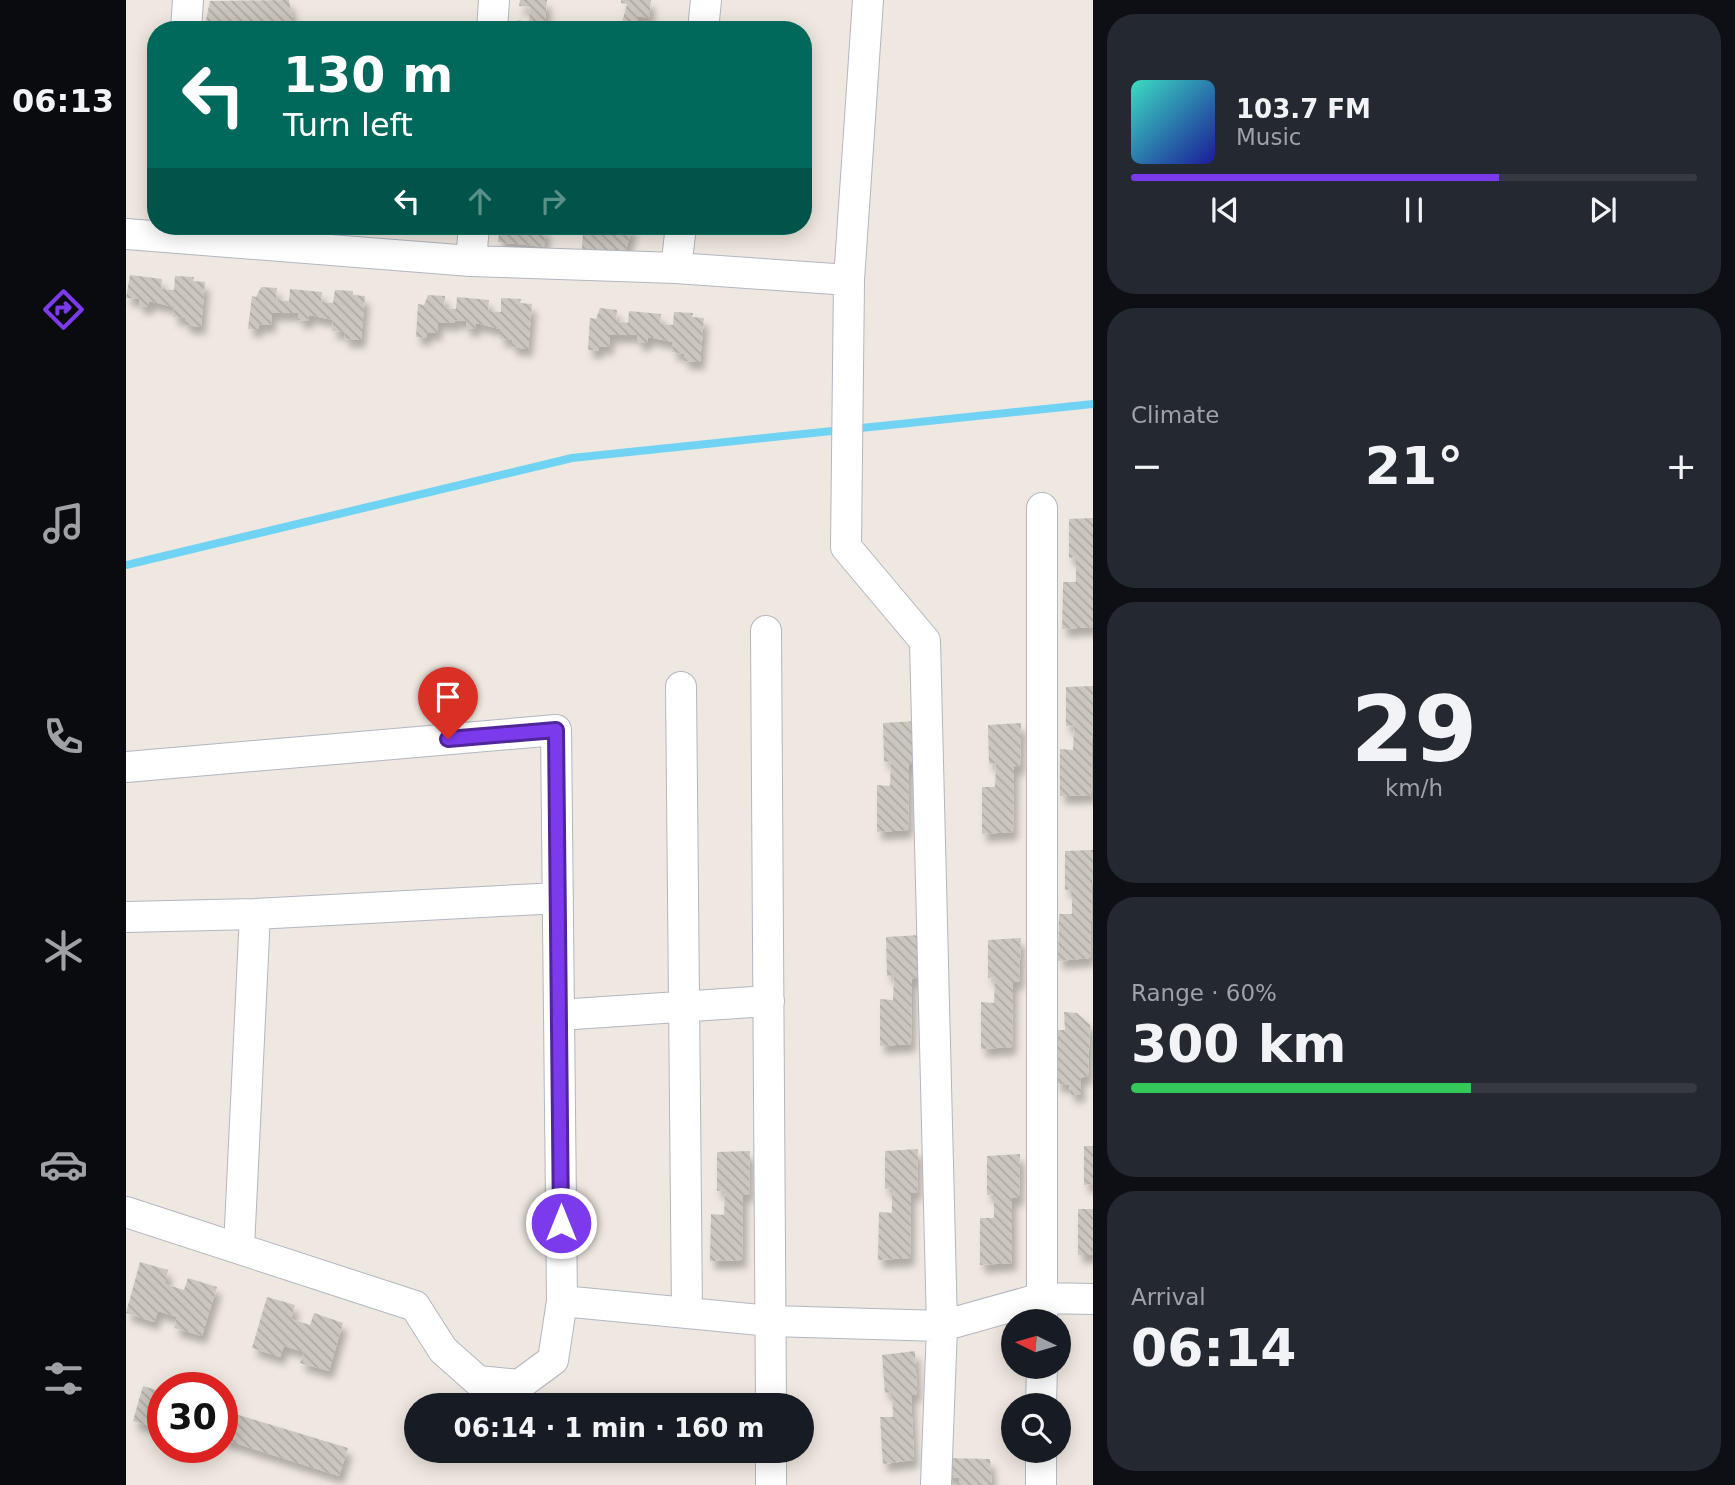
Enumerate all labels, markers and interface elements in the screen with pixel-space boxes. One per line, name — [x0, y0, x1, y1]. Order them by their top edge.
text: 130 m — [283, 47, 453, 104]
icon: left — [168, 49, 259, 140]
text: 06:13 — [12, 82, 114, 120]
text: 103.7 FM — [1236, 94, 1371, 124]
text: Turn left — [283, 106, 413, 144]
text: Music — [1236, 124, 1301, 150]
icon: left — [388, 182, 426, 220]
icon: ahead — [461, 182, 499, 220]
icon: right — [534, 182, 572, 220]
icon: previous — [1206, 191, 1244, 229]
icon: pause — [1395, 191, 1433, 229]
icon: next — [1584, 191, 1622, 229]
icon: directions — [39, 285, 88, 334]
text: Climate — [1131, 402, 1220, 428]
text: 21° — [1365, 436, 1463, 496]
text: − — [1131, 444, 1163, 488]
text: + — [1665, 444, 1697, 488]
icon: music — [39, 499, 88, 548]
pin — [418, 667, 478, 739]
text: 29 — [1351, 677, 1477, 782]
icon: arrive — [429, 678, 467, 716]
icon: phone — [39, 712, 88, 761]
text: km/h — [1385, 775, 1443, 801]
icon: climate — [39, 926, 88, 975]
text: Range · 60% — [1131, 980, 1277, 1006]
text: 300 km — [1131, 1014, 1346, 1074]
icon: car — [39, 1140, 88, 1189]
position arrow — [524, 1186, 598, 1260]
text: Arrival — [1131, 1284, 1206, 1310]
north arrow — [1001, 1309, 1071, 1379]
map controls — [1001, 1309, 1071, 1463]
text: 06:14 — [1131, 1318, 1297, 1378]
icon: filters — [39, 1354, 88, 1403]
speed limit sign: 30 — [147, 1372, 238, 1463]
button: search — [1001, 1393, 1071, 1463]
text: 06:14 · 1 min · 160 m — [454, 1413, 764, 1443]

